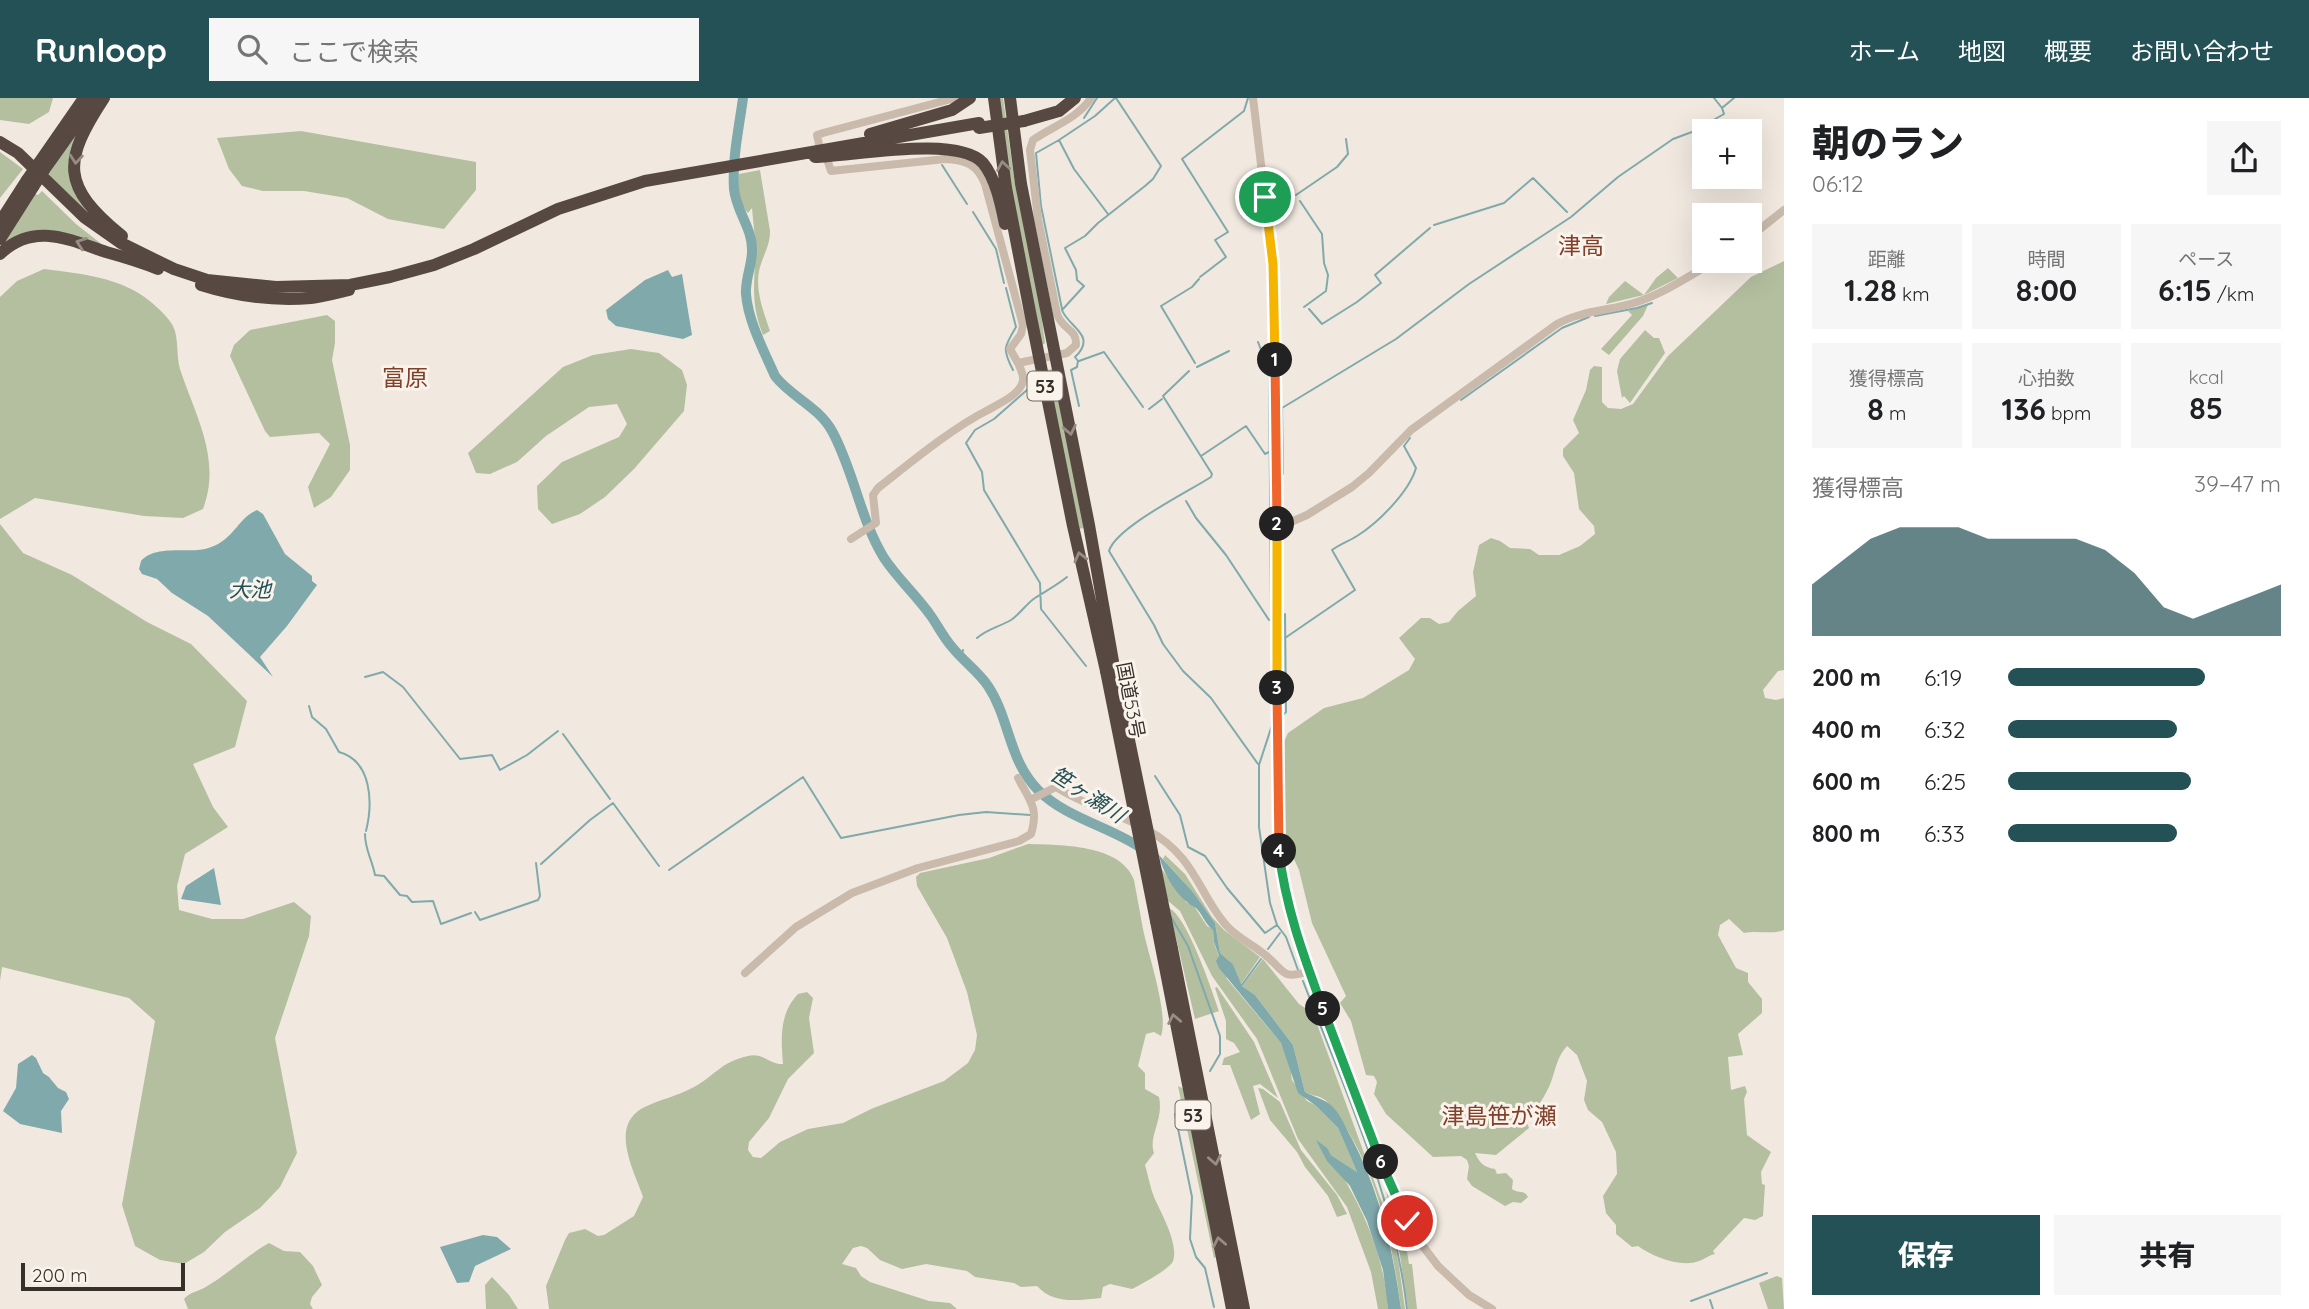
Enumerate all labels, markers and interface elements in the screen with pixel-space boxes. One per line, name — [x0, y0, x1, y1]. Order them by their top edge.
search box — [209, 18, 699, 81]
text: Runloop — [35, 29, 167, 70]
icon: search — [233, 30, 271, 68]
text: ここで検索 — [289, 35, 419, 68]
text: ホーム — [1849, 36, 1920, 66]
text: 地図 — [1958, 36, 2006, 66]
text: 概要 — [2044, 36, 2092, 66]
text: お問い合わせ — [2130, 36, 2274, 66]
map controls — [1692, 119, 1762, 273]
button: + — [1692, 119, 1762, 189]
text: 朝のラン — [1812, 119, 1964, 167]
button: share — [2207, 121, 2281, 195]
one-way arrow — [69, 153, 84, 164]
one-way arrow — [996, 160, 1011, 171]
pin — [1235, 167, 1295, 227]
text: 06:12 — [1812, 169, 1864, 198]
icon: arrive — [1246, 178, 1284, 216]
button: − — [1692, 203, 1762, 273]
district label: 津高 — [1558, 231, 1604, 260]
one-way arrow — [75, 237, 87, 251]
text: 距離 — [1868, 247, 1906, 271]
text: 時間 — [2027, 247, 2066, 271]
text: ペース — [2178, 247, 2234, 271]
text: 1.28 — [1844, 271, 1897, 309]
text: 8:00 — [2016, 271, 2077, 309]
text: 6:15 — [2158, 271, 2212, 309]
text: km — [1897, 282, 1930, 306]
text: /km — [2212, 282, 2254, 306]
pin: 1 — [1258, 342, 1292, 378]
text: 1 — [1271, 347, 1278, 371]
district label: 富原 — [382, 363, 428, 392]
text: kcal — [2188, 365, 2224, 389]
text: 獲得標高 — [1849, 366, 1925, 390]
text: 心拍数 — [2018, 366, 2075, 390]
road number: 53 — [1028, 372, 1062, 400]
text: 85 — [2189, 389, 2223, 427]
text: 8 — [1867, 390, 1884, 428]
text: 136 — [2002, 390, 2046, 428]
text: m — [1884, 401, 1906, 425]
text: bpm — [2046, 401, 2091, 425]
one-way arrow — [1061, 424, 1076, 436]
text: 39–47 m — [2194, 469, 2281, 498]
text: 獲得標高 — [1812, 473, 1904, 502]
pin: 2 — [1260, 506, 1294, 542]
text: 2 — [1271, 511, 1282, 535]
one-way arrow — [1074, 551, 1088, 563]
water label: 大池 — [229, 576, 273, 602]
street label: 国道53号 — [1112, 660, 1150, 740]
text: 200 m — [1812, 663, 1881, 692]
text: 6:19 — [1924, 663, 1962, 692]
pin: 3 — [1260, 670, 1294, 706]
text: 3 — [1271, 675, 1282, 699]
text: 400 m — [1812, 715, 1881, 744]
text: 6:32 — [1924, 715, 1965, 744]
water label: 笹ヶ瀬川 — [1046, 760, 1132, 829]
text: 600 m — [1812, 767, 1881, 796]
text: 6:25 — [1924, 767, 1966, 796]
text: 800 m — [1812, 819, 1881, 848]
text: 6:33 — [1924, 819, 1965, 848]
pin: 4 — [1262, 834, 1296, 868]
text: 4 — [1273, 838, 1284, 862]
pin: 5 — [1306, 992, 1340, 1026]
text: 5 — [1317, 996, 1328, 1020]
one-way arrow — [1167, 1013, 1182, 1025]
road number: 53 — [1176, 1100, 1210, 1130]
district label: 津島笹が瀬 — [1442, 1101, 1557, 1130]
pin: 6 — [1364, 1144, 1398, 1180]
text: 6 — [1375, 1149, 1386, 1173]
one-way arrow — [1207, 1154, 1222, 1166]
pin — [1377, 1191, 1437, 1251]
icon: check — [1388, 1202, 1426, 1240]
button: 保存 — [1812, 1215, 2040, 1295]
button: 共有 — [2054, 1215, 2281, 1295]
one-way arrow — [1212, 1236, 1227, 1248]
scale bar — [21, 1260, 186, 1292]
text: 200 m — [32, 1263, 88, 1287]

